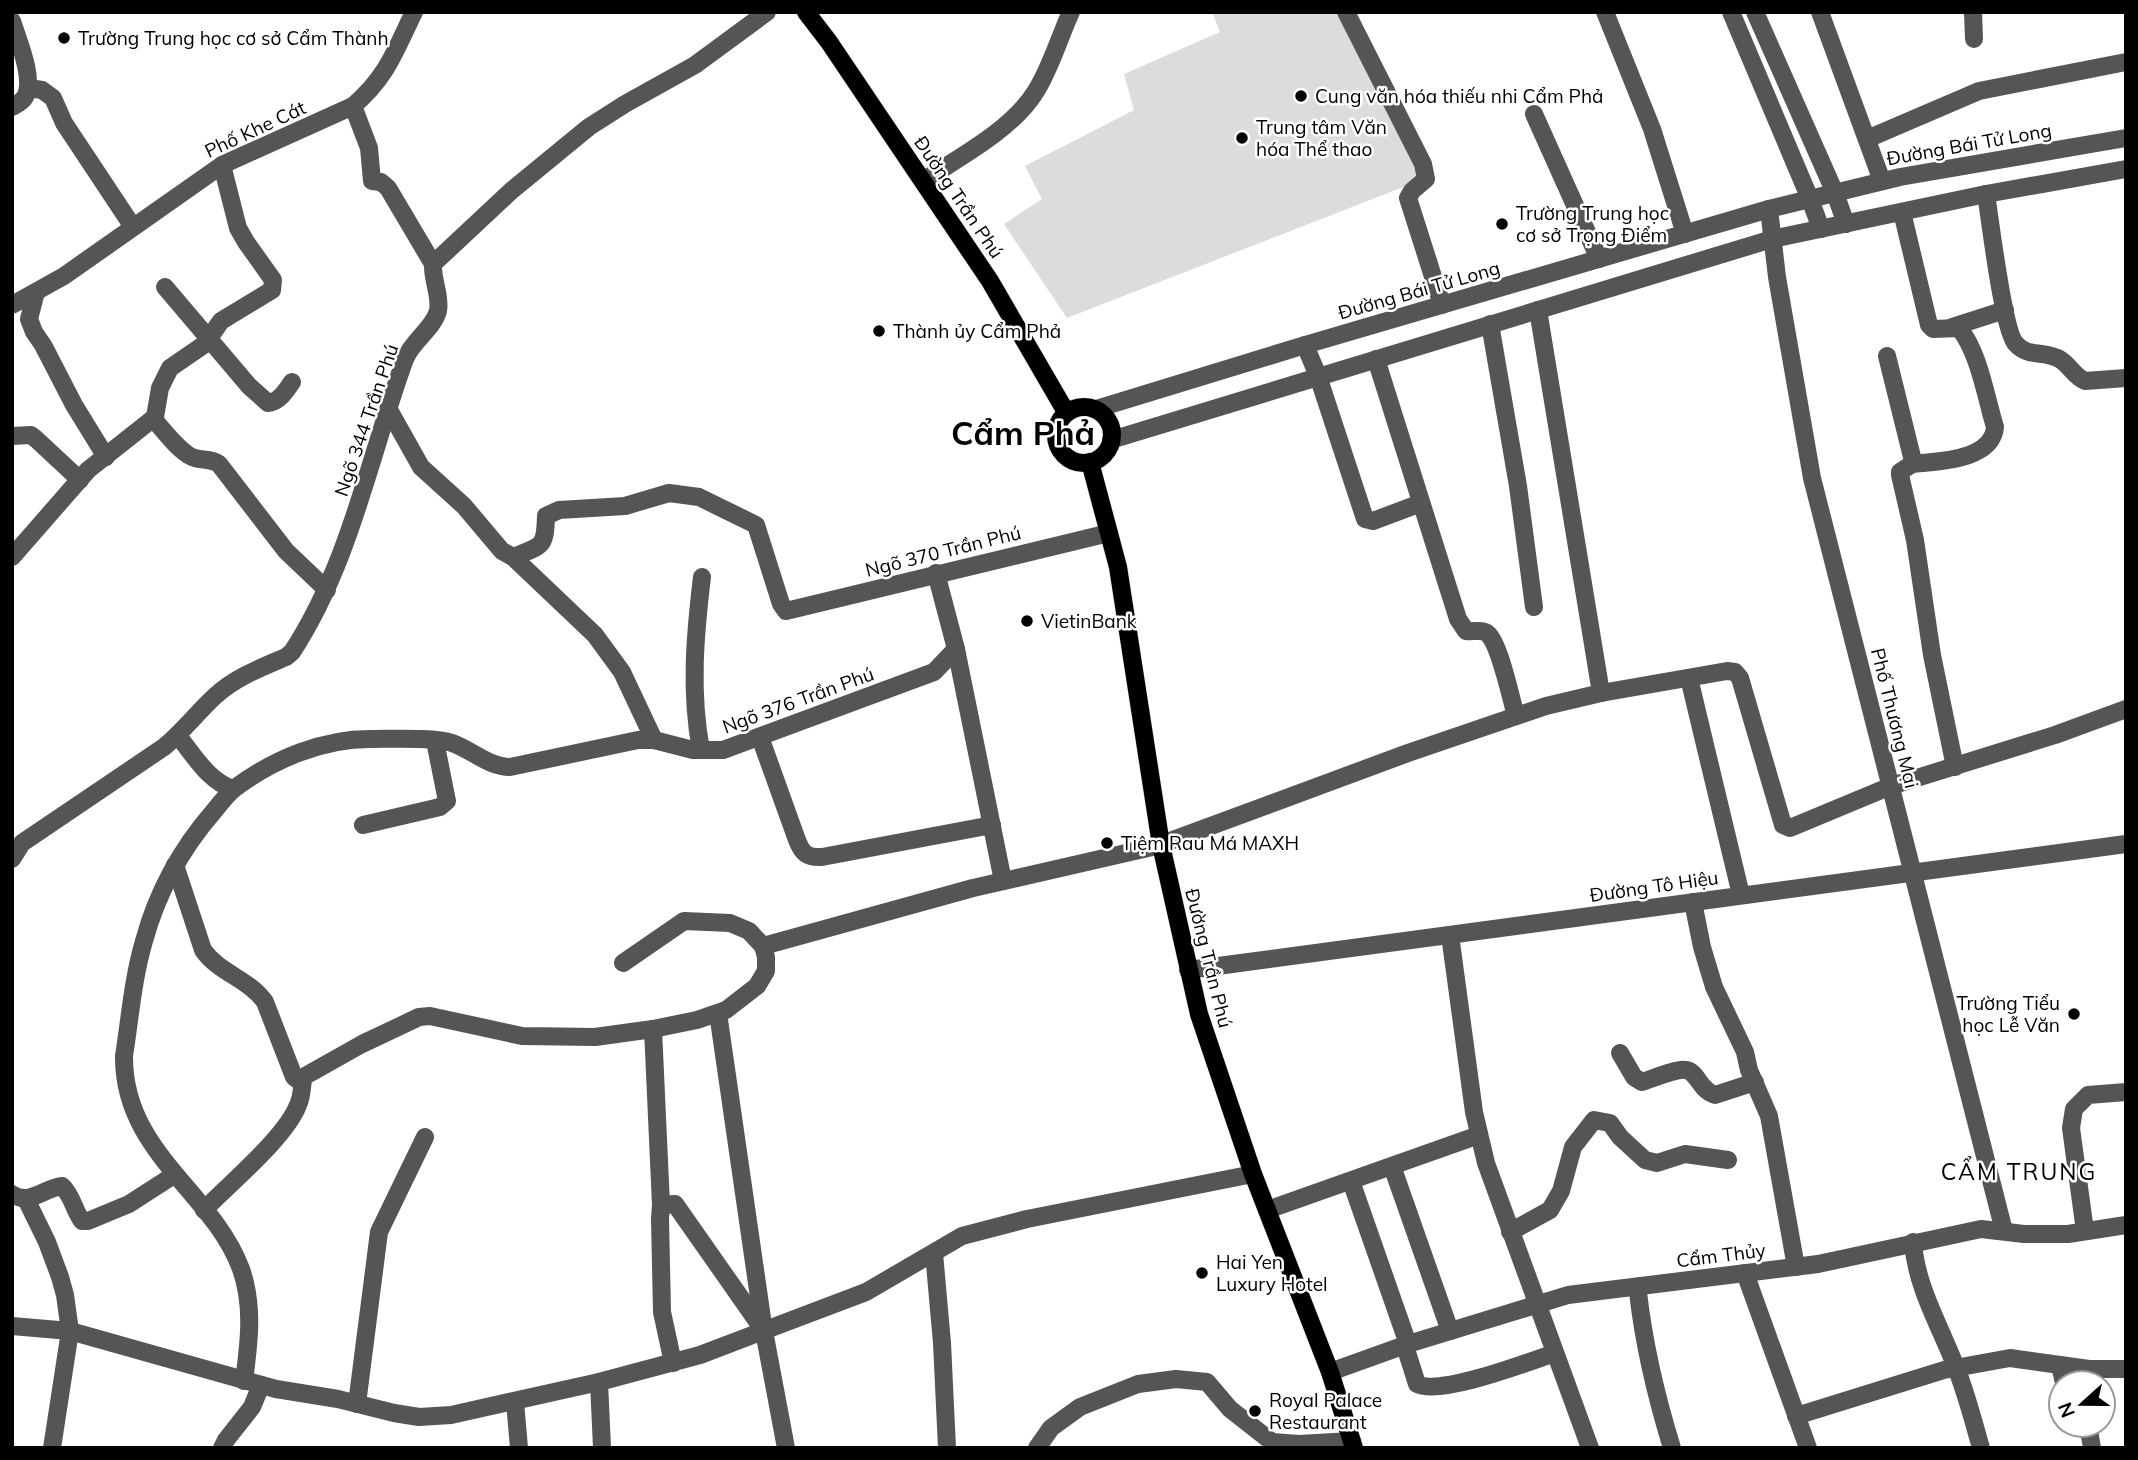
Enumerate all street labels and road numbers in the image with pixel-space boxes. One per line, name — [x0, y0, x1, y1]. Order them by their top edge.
street label: Phố Khe Cát — [201, 95, 310, 163]
street label: Đường Bái Tử Long — [1885, 118, 2053, 170]
street label: Đường Trần Phú — [909, 131, 1009, 263]
street label: Đường Bái Tử Long — [1335, 255, 1503, 325]
street label: Ngõ 344 Trần Phú — [329, 341, 403, 499]
street label: Ngõ 370 Trần Phú — [863, 520, 1023, 582]
street label: Phố Thương Mại — [1866, 645, 1924, 791]
street label: Ngõ 376 Trần Phú — [719, 661, 877, 739]
street label: Đường Tô Hiệu — [1588, 865, 1720, 907]
street label: Đường Trần Phú — [1180, 886, 1238, 1030]
street label: Cẩm Thủy — [1675, 1238, 1767, 1272]

